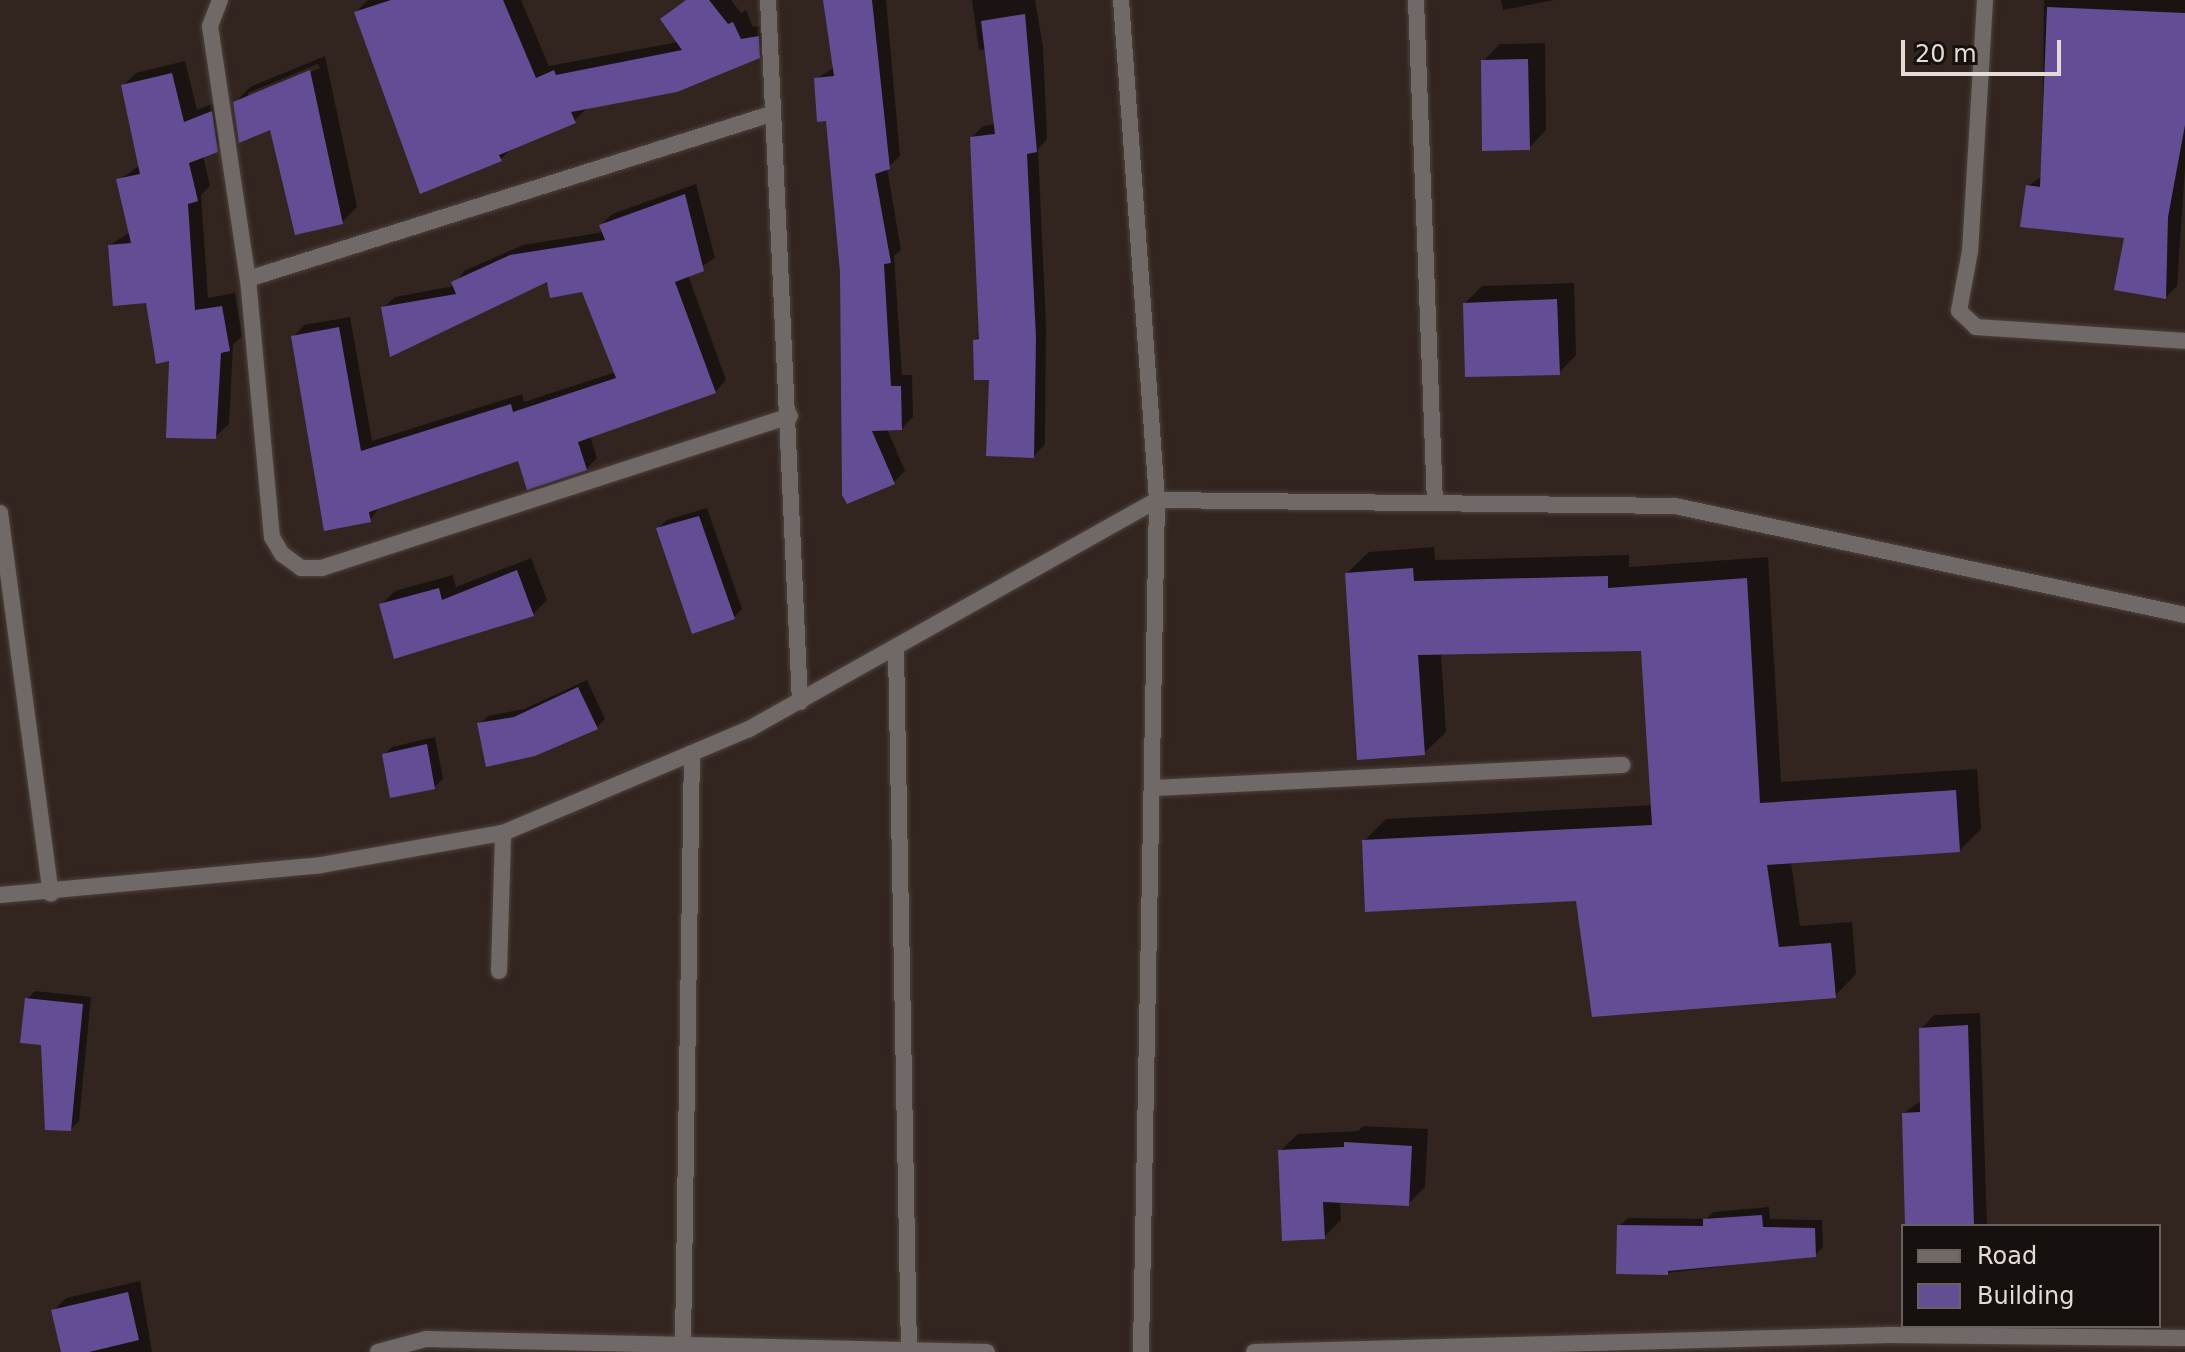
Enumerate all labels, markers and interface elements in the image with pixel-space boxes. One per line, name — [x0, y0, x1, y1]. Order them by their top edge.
scale bar — [1905, 24, 2065, 74]
text: 20 m — [1915, 40, 1977, 68]
legend — [1901, 1224, 2161, 1328]
text: Road — [1977, 1242, 2037, 1270]
text: Building — [1977, 1282, 2074, 1310]

